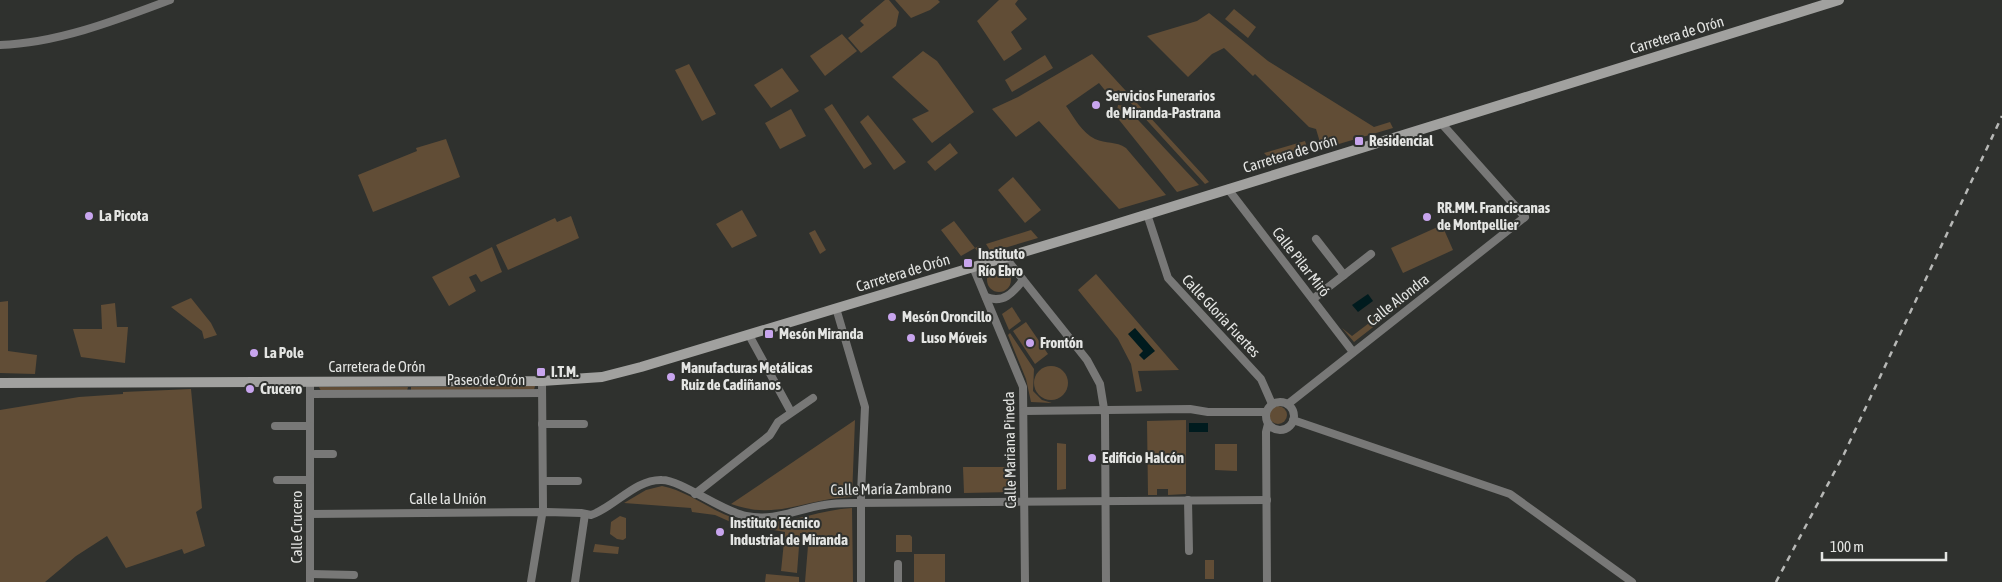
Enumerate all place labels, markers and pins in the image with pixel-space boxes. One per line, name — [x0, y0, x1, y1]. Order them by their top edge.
place label: Servicios Funerarios de Miranda-Pastrana — [1106, 87, 1221, 121]
marker: Servicios Funerarios de Miranda-Pastrana — [1090, 99, 1102, 111]
place label: Residencial — [1369, 132, 1434, 149]
marker: Residencial — [1353, 135, 1365, 147]
place label: RR.MM. Franciscanas de Montpellier — [1437, 199, 1551, 233]
place label: La Picota — [99, 207, 148, 224]
marker: La Picota — [83, 210, 95, 222]
marker: RR.MM. Franciscanas de Montpellier — [1421, 211, 1433, 223]
place label: Instituto Río Ebro — [978, 245, 1025, 279]
marker: Instituto Río Ebro — [962, 257, 974, 269]
place label: Mesón Oroncillo — [902, 308, 992, 325]
marker: Mesón Oroncillo — [886, 311, 898, 323]
place label: Mesón Miranda — [779, 325, 864, 342]
marker: Mesón Miranda — [763, 328, 775, 340]
place label: Luso Móveis — [921, 329, 988, 346]
marker: Luso Móveis — [905, 332, 917, 344]
place label: Frontón — [1040, 334, 1083, 351]
marker: Frontón — [1024, 337, 1036, 349]
place label: La Pole — [264, 344, 304, 361]
marker: La Pole — [248, 347, 260, 359]
place label: Manufacturas Metálicas Ruiz de Cadiñanos — [681, 359, 813, 393]
place label: I.T.M. — [551, 363, 579, 380]
marker: I.T.M. — [535, 366, 547, 378]
marker: Manufacturas Metálicas Ruiz de Cadiñanos — [665, 371, 677, 383]
place label: Crucero — [260, 380, 302, 397]
marker: Crucero — [244, 383, 256, 395]
place label: Edificio Halcón — [1102, 449, 1184, 466]
marker: Edificio Halcón — [1086, 452, 1098, 464]
place label: Instituto Técnico Industrial de Miranda — [730, 514, 848, 548]
marker: Instituto Técnico Industrial de Miranda — [714, 526, 726, 538]

